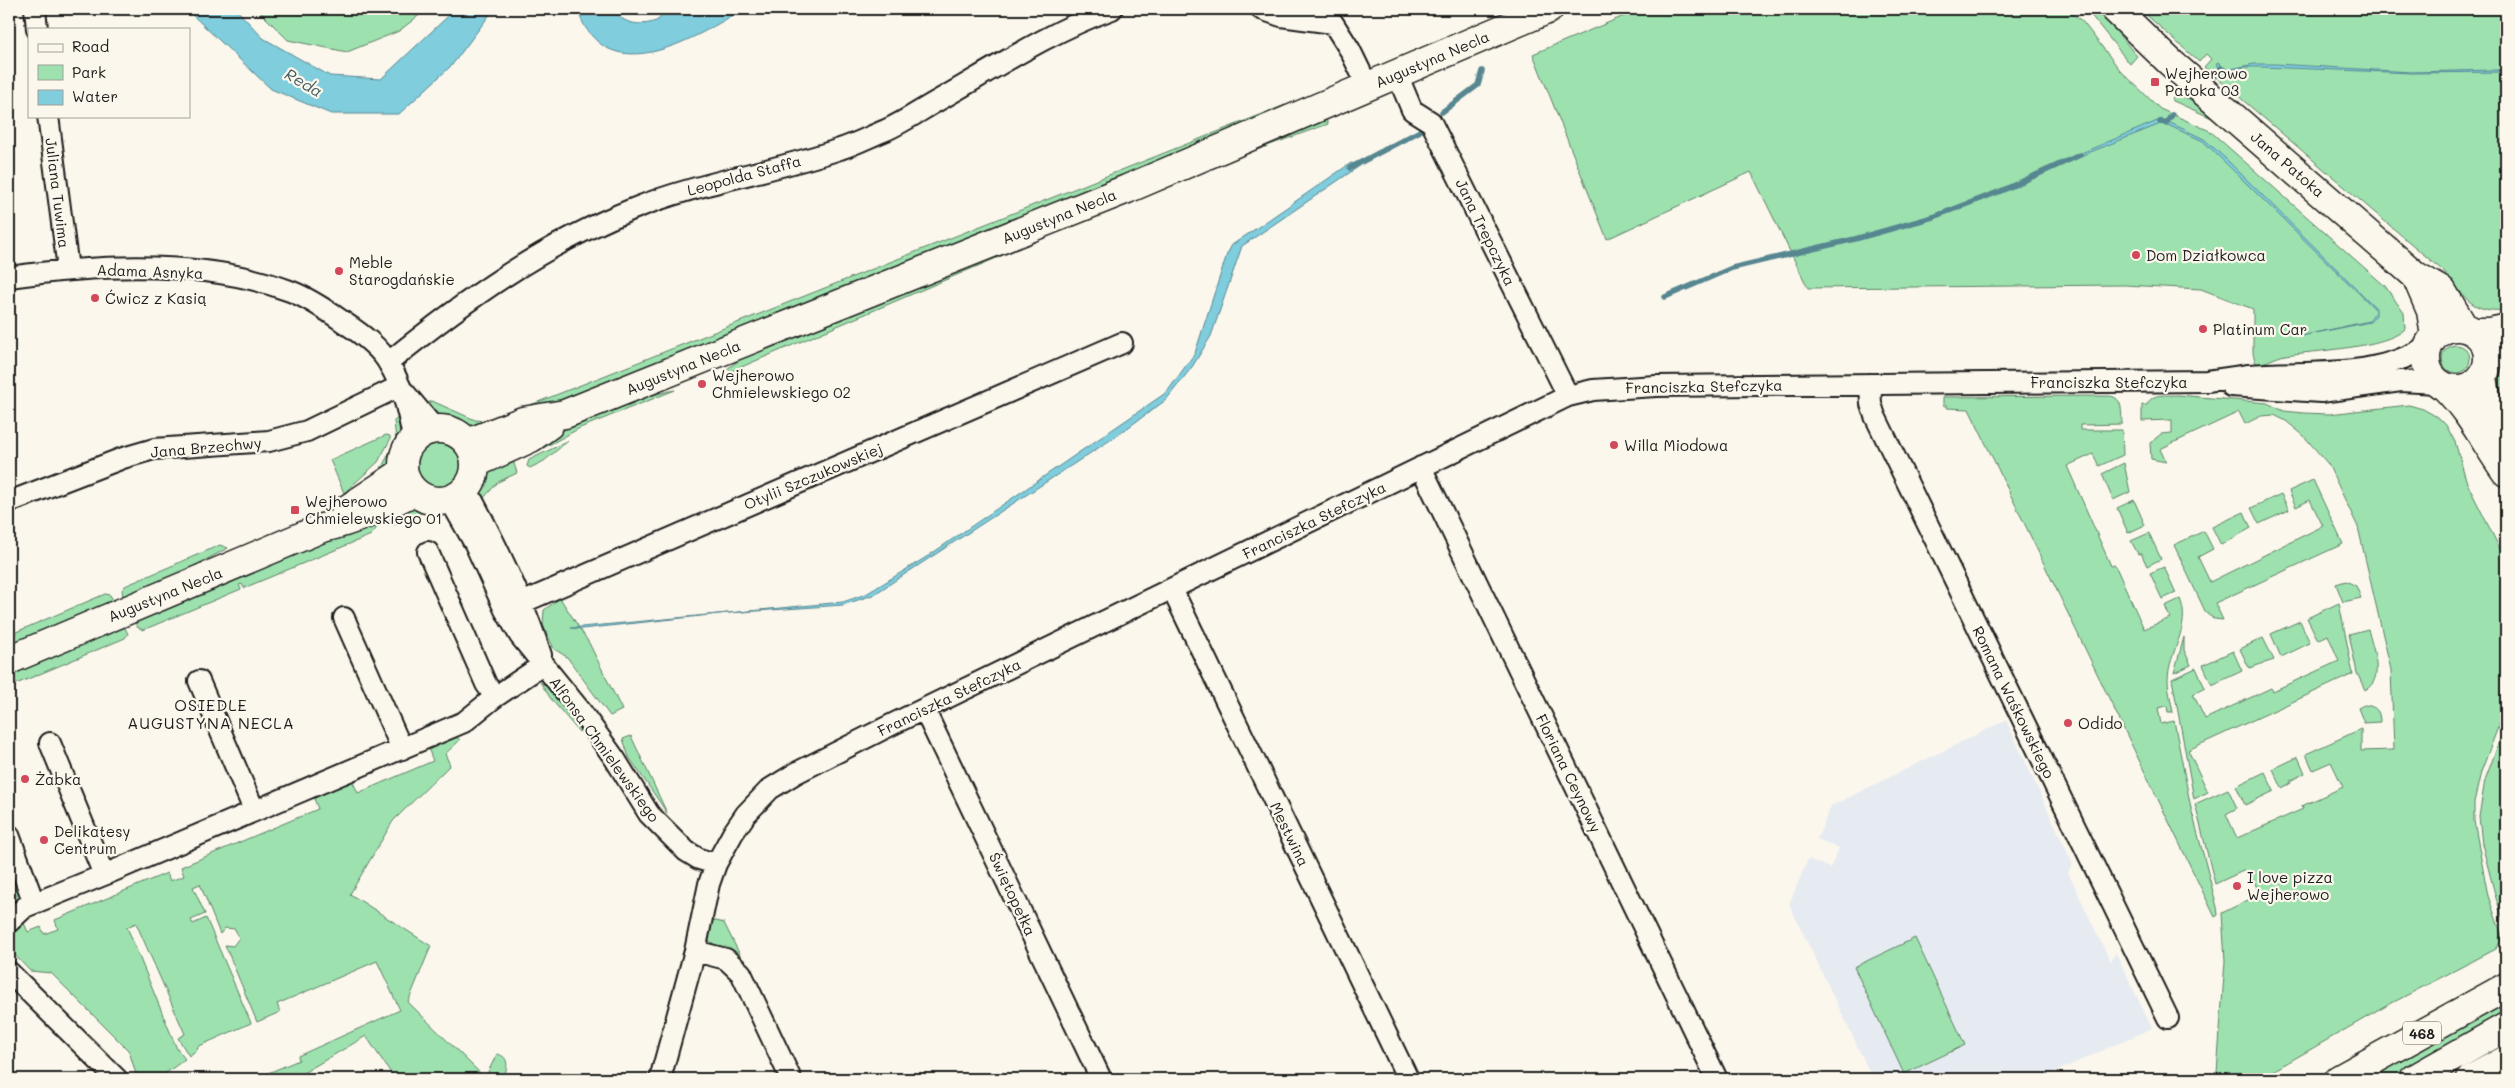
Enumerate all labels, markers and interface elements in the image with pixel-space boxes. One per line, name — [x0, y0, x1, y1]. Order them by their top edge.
street label: Augustyna Necla — [1372, 26, 1492, 92]
legend — [28, 28, 190, 118]
text: Road — [72, 36, 109, 56]
text: Park — [72, 62, 106, 82]
water label: Reda — [281, 63, 327, 101]
place label: Wejherowo Patoka 03 — [2165, 63, 2247, 100]
marker: Wejherowo Patoka 03 — [2149, 76, 2161, 88]
text: Water — [72, 86, 118, 106]
street label: Jana Patoka — [2247, 126, 2329, 202]
street label: Juliana Tuwima — [41, 137, 75, 249]
street label: Leopolda Staffa — [685, 150, 803, 200]
street label: Jana Trepczyka — [1451, 175, 1521, 289]
street label: Augustyna Necla — [999, 184, 1119, 248]
place label: Dom Działkowca — [2146, 245, 2266, 265]
marker: Dom Działkowca — [2130, 249, 2142, 261]
place label: Meble Starogdańskie — [349, 252, 455, 289]
street label: Adama Asnyka — [96, 259, 204, 283]
marker: Meble Starogdańskie — [333, 265, 345, 277]
place label: Ćwicz z Kasią — [105, 288, 207, 308]
marker: Ćwicz z Kasią — [89, 292, 101, 304]
place label: Platinum Car — [2213, 319, 2307, 339]
marker: Platinum Car — [2197, 323, 2209, 335]
street label: Augustyna Necla — [623, 335, 743, 399]
place label: Wejherowo Chmielewskiego 02 — [712, 365, 851, 402]
street label: Franciszka Stefczyka — [2030, 372, 2188, 392]
street label: Franciszka Stefczyka — [1625, 375, 1783, 397]
marker: Wejherowo Chmielewskiego 02 — [696, 378, 708, 390]
street label: Jana Brzechwy — [150, 432, 262, 462]
place label: Willa Miodowa — [1624, 435, 1728, 455]
street label: Otylii Szczukowskiej — [741, 438, 885, 514]
marker: Willa Miodowa — [1608, 439, 1620, 451]
street label: Franciszka Stefczyka — [1239, 477, 1389, 563]
place label: Wejherowo Chmielewskiego 01 — [305, 491, 442, 528]
marker: Wejherowo Chmielewskiego 01 — [289, 504, 301, 516]
street label: Augustyna Necla — [105, 562, 225, 626]
street label: Romana Waśkowskiego — [1968, 622, 2060, 782]
street label: Franciszka Stefczyka — [874, 654, 1024, 740]
street label: Alfonsa Chmielewskiego — [545, 672, 665, 826]
district label: OSIEDLE AUGUSTYNA NECLA — [127, 694, 295, 733]
street label: Floriana Ceynowy — [1532, 710, 1606, 836]
place label: Odido — [2078, 713, 2122, 733]
marker: Odido — [2062, 717, 2074, 729]
place label: Żabka — [35, 769, 81, 789]
marker: Żabka — [19, 773, 31, 785]
street label: Mestwina — [1266, 799, 1314, 869]
place label: Delikatesy Centrum — [54, 821, 130, 858]
marker: Delikatesy Centrum — [38, 834, 50, 846]
street label: Świętopełka — [985, 849, 1041, 939]
place label: I love pizza Wejherowo — [2247, 867, 2333, 904]
marker: I love pizza Wejherowo — [2231, 880, 2243, 892]
road number: 468 — [2403, 1021, 2441, 1044]

